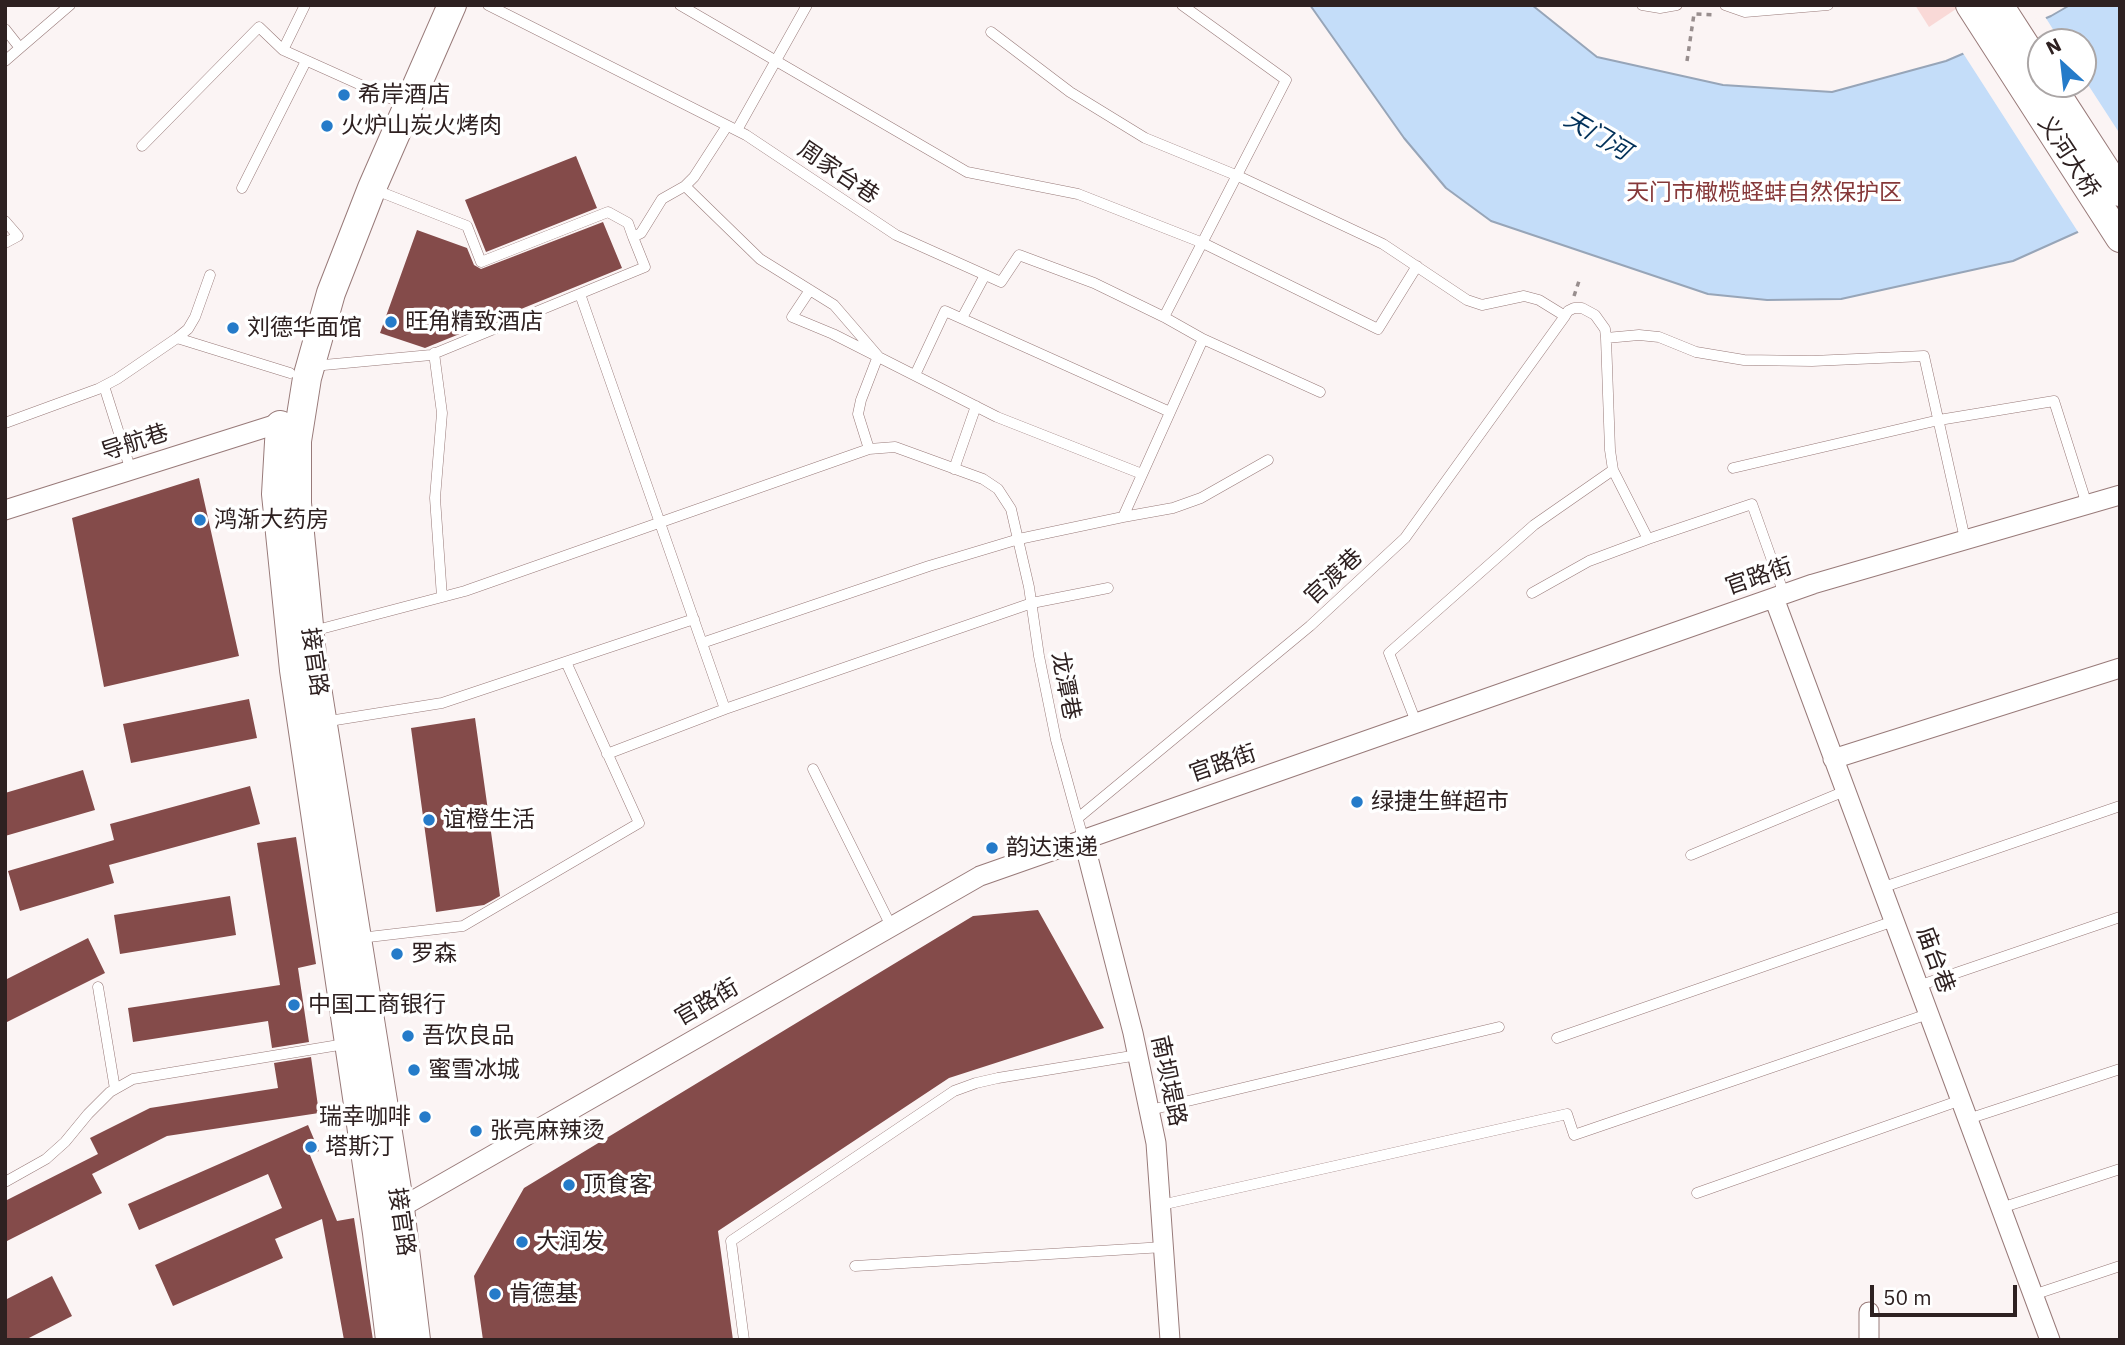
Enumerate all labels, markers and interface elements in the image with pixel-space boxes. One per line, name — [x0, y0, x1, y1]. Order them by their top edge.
north arrow — [2027, 28, 2097, 98]
text: N — [2042, 32, 2065, 60]
place label: 希岸酒店 — [358, 81, 450, 109]
marker: 希岸酒店 — [336, 87, 352, 103]
water label: 天门河 — [1559, 105, 1635, 167]
street label: 义河大桥 — [2031, 111, 2105, 203]
place label: 火炉山炭火烤肉 — [341, 112, 502, 140]
marker: 火炉山炭火烤肉 — [319, 118, 335, 134]
street label: 周家台巷 — [792, 136, 884, 210]
park label: 天门市橄榄蛏蚌自然保护区 — [1626, 179, 1902, 207]
place label: 旺角精致酒店 — [405, 308, 543, 336]
place label: 刘德华面馆 — [247, 314, 362, 342]
marker: 旺角精致酒店 — [383, 314, 399, 330]
marker: 刘德华面馆 — [225, 320, 241, 336]
street label: 导航巷 — [98, 419, 172, 467]
place label: 鸿渐大药房 — [214, 506, 329, 534]
marker: 鸿渐大药房 — [192, 512, 208, 528]
street label: 官渡巷 — [1299, 543, 1369, 611]
street label: 官路街 — [1722, 553, 1796, 601]
street label: 接官路 — [296, 626, 332, 698]
street label: 龙潭巷 — [1045, 650, 1085, 722]
street label: 官路街 — [1186, 740, 1260, 788]
place label: 绿捷生鲜超市 — [1371, 788, 1509, 816]
marker: 绿捷生鲜超市 — [1349, 794, 1365, 810]
place label: 谊橙生活 — [443, 806, 535, 834]
marker: 谊橙生活 — [421, 812, 437, 828]
place label: 韵达速递 — [1006, 834, 1098, 862]
marker: 韵达速递 — [984, 840, 1000, 856]
street label: 庙台巷 — [1910, 923, 1960, 997]
place label: 罗森 — [411, 940, 457, 968]
marker: 罗森 — [389, 946, 405, 962]
street label: 官路街 — [670, 974, 744, 1032]
place label: 中国工商银行 — [308, 991, 446, 1019]
marker: 中国工商银行 — [286, 997, 302, 1013]
place label: 吾饮良品 — [422, 1022, 514, 1050]
marker: 吾饮良品 — [400, 1028, 416, 1044]
street label: 南坝堤路 — [1145, 1033, 1191, 1129]
place label: 蜜雪冰城 — [428, 1056, 520, 1084]
marker: 蜜雪冰城 — [406, 1062, 422, 1078]
place label: 瑞幸咖啡 — [319, 1103, 411, 1131]
marker: 瑞幸咖啡 — [417, 1109, 433, 1125]
place label: 张亮麻辣烫 — [490, 1117, 605, 1145]
marker: 张亮麻辣烫 — [468, 1123, 484, 1139]
place label: 塔斯汀 — [325, 1133, 394, 1161]
marker: 塔斯汀 — [303, 1139, 319, 1155]
place label: 顶食客 — [583, 1171, 652, 1199]
marker: 顶食客 — [561, 1177, 577, 1193]
street label: 接官路 — [383, 1186, 419, 1258]
place label: 大润发 — [536, 1228, 605, 1256]
marker: 大润发 — [514, 1234, 530, 1250]
scale bar — [1873, 1272, 2020, 1316]
place label: 肯德基 — [509, 1280, 578, 1308]
text: 50 m — [1883, 1283, 1932, 1311]
marker: 肯德基 — [487, 1286, 503, 1302]

